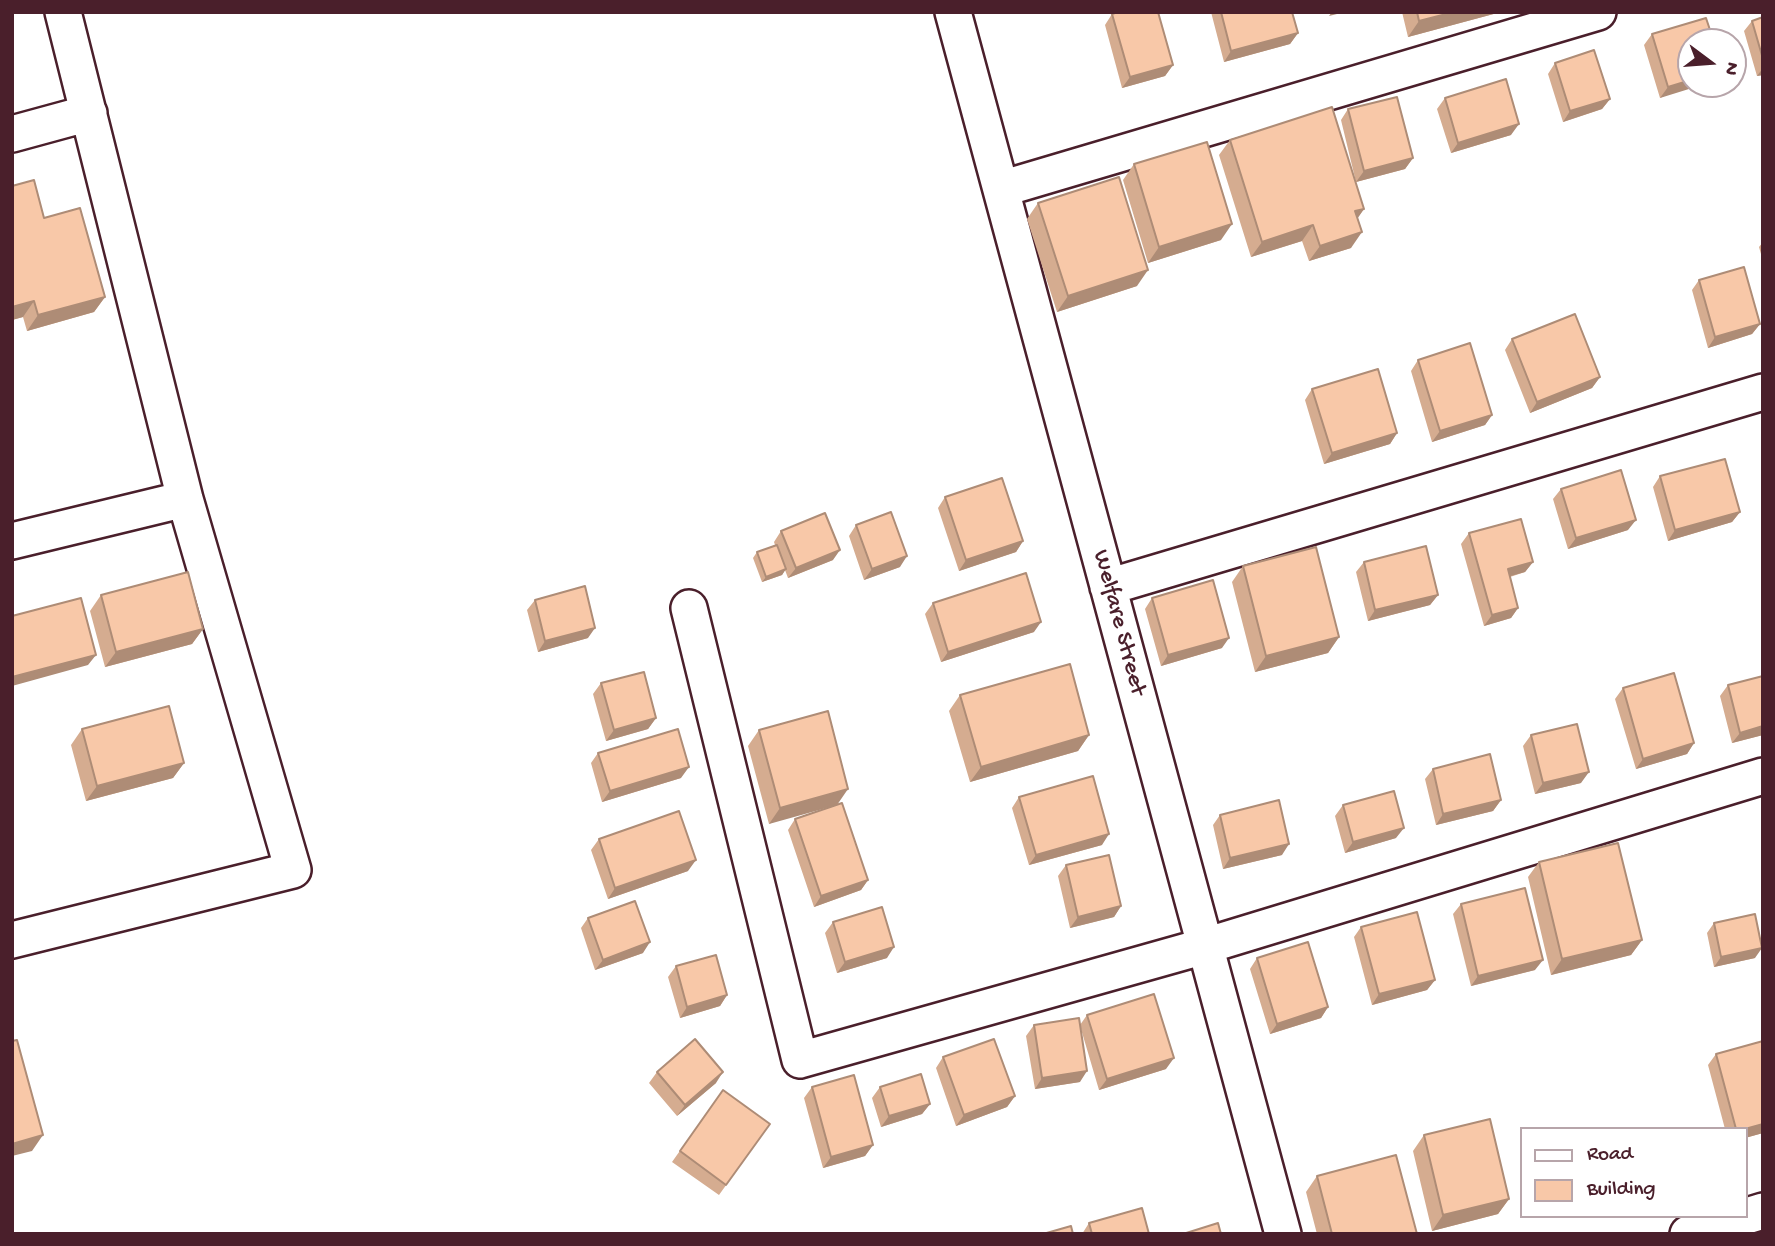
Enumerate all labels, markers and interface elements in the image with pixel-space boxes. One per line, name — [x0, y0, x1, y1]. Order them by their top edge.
north arrow — [1677, 28, 1747, 98]
text: N — [1718, 59, 1744, 78]
street label: Welfare Street — [1085, 547, 1151, 699]
legend — [1520, 1127, 1747, 1218]
text: Road — [1587, 1143, 1633, 1168]
text: Building — [1587, 1178, 1656, 1203]

